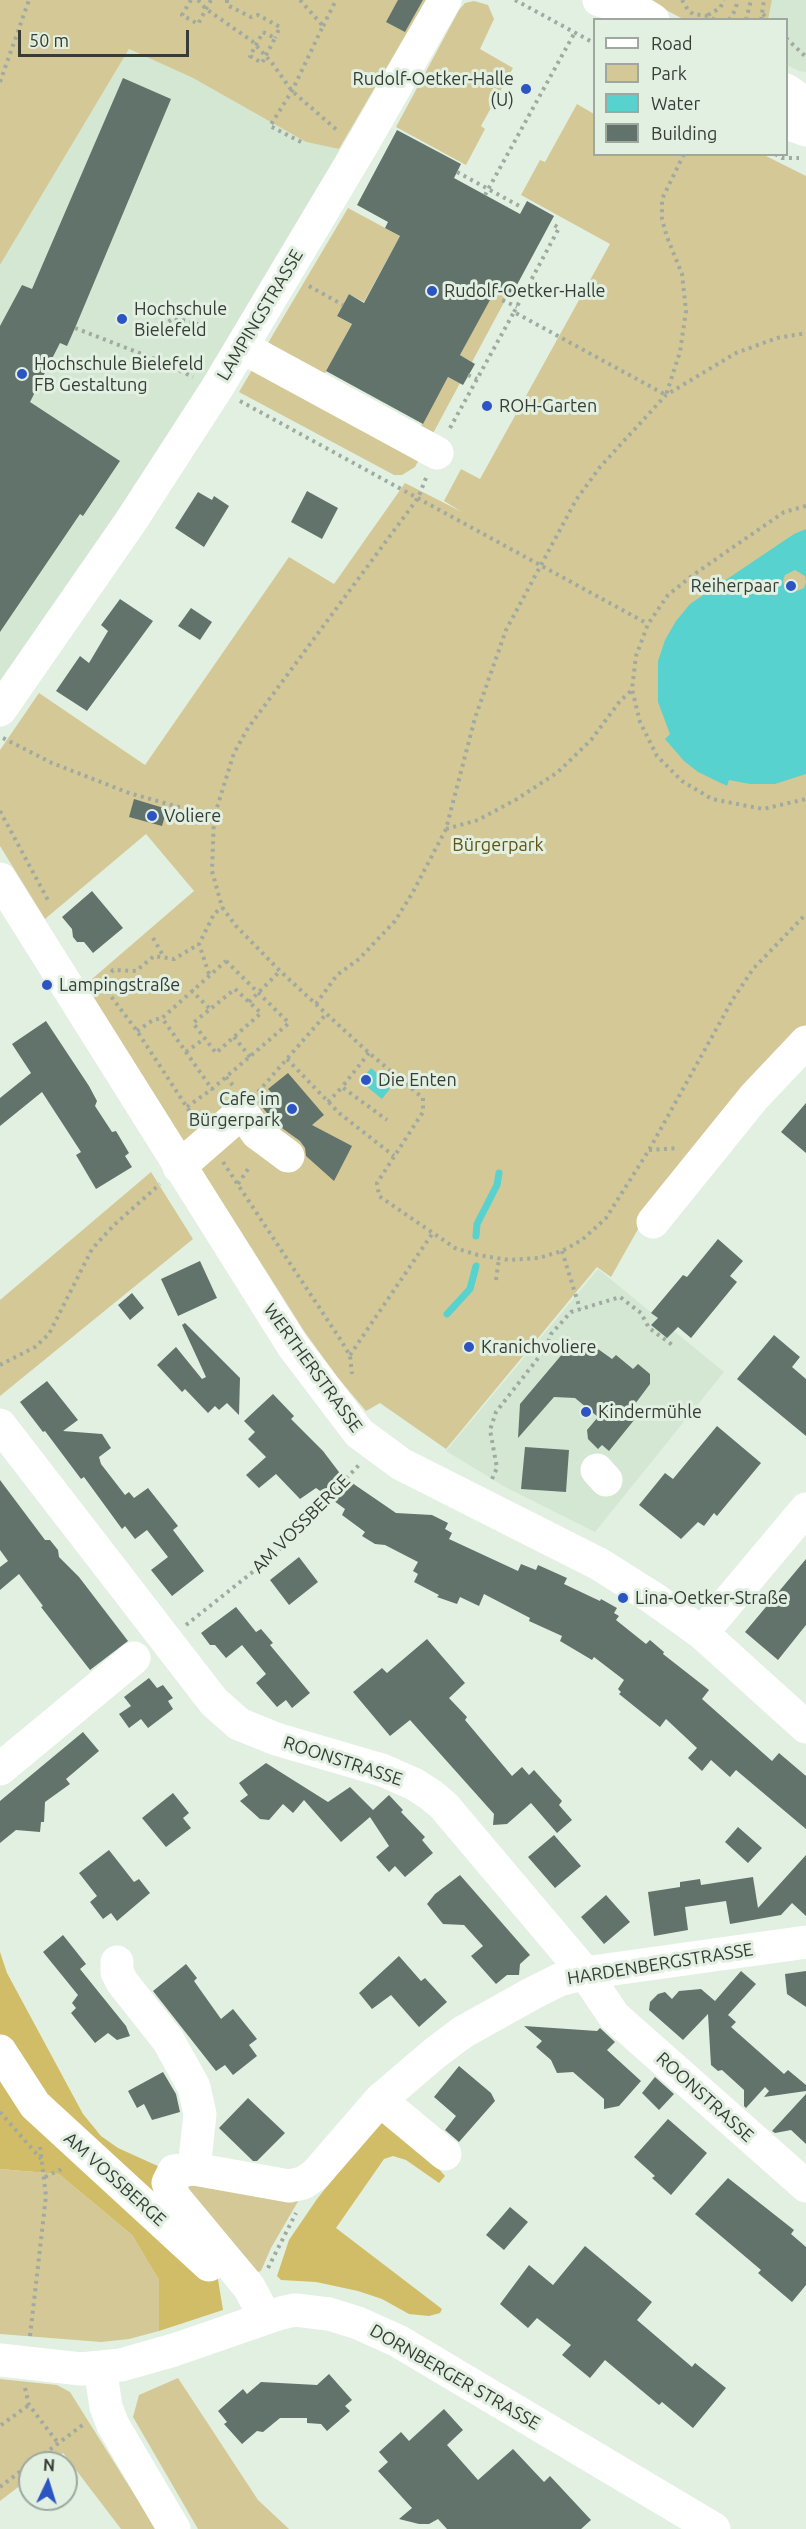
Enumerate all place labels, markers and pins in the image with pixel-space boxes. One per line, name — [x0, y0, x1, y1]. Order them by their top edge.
place label: Rudolf-Oetker-Halle (U) — [352, 68, 514, 110]
marker: Rudolf-Oetker-Halle (U) — [519, 82, 533, 96]
place label: Rudolf-Oetker-Halle — [444, 280, 606, 302]
marker: Rudolf-Oetker-Halle — [425, 284, 439, 298]
place label: Hochschule Bielefeld — [134, 298, 227, 340]
marker: Hochschule Bielefeld — [115, 312, 129, 326]
place label: Hochschule Bielefeld FB Gestaltung — [34, 353, 204, 395]
marker: Hochschule Bielefeld FB Gestaltung — [15, 367, 29, 381]
place label: ROH-Garten — [499, 395, 597, 417]
marker: ROH-Garten — [480, 399, 494, 413]
place label: Reiherpaar — [691, 575, 779, 597]
marker: Reiherpaar — [784, 579, 798, 593]
place label: Voliere — [164, 805, 221, 827]
marker: Voliere — [145, 809, 159, 823]
place label: Lampingstraße — [59, 974, 180, 996]
marker: Lampingstraße — [40, 978, 54, 992]
place label: Die Enten — [378, 1069, 457, 1091]
marker: Die Enten — [359, 1073, 373, 1087]
place label: Cafe im Bürgerpark — [189, 1088, 280, 1130]
marker: Cafe im Bürgerpark — [285, 1102, 299, 1116]
place label: Kranichvoliere — [481, 1336, 596, 1358]
marker: Kranichvoliere — [462, 1340, 476, 1354]
place label: Kindermühle — [598, 1401, 702, 1423]
marker: Kindermühle — [579, 1405, 593, 1419]
place label: Lina-Oetker-Straße — [635, 1587, 788, 1609]
marker: Lina-Oetker-Straße — [616, 1591, 630, 1605]

